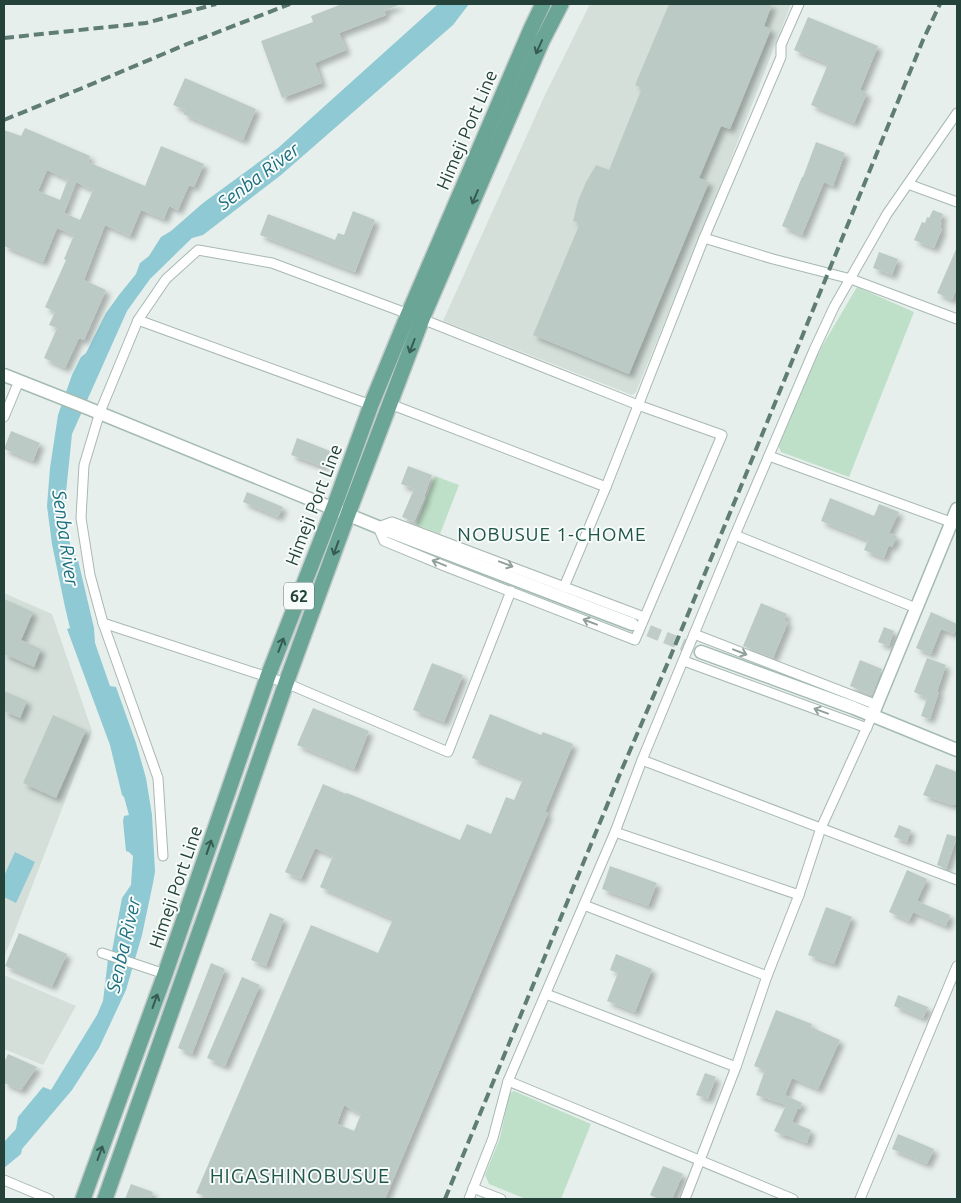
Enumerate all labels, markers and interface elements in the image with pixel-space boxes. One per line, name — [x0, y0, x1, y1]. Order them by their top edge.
one-way arrow — [533, 39, 543, 54]
street label: Himeji Port Line — [432, 67, 500, 192]
water label: Senba River — [212, 138, 304, 215]
one-way arrow — [469, 189, 479, 204]
one-way arrow — [407, 338, 416, 354]
street label: Himeji Port Line — [281, 441, 345, 568]
water label: Senba River — [48, 487, 84, 588]
district label: NOBUSUE 1-CHOME — [457, 523, 647, 545]
one-way arrow — [331, 539, 340, 555]
one-way arrow — [432, 558, 447, 567]
one-way arrow — [498, 561, 513, 570]
road number: 62 — [284, 582, 314, 610]
one-way arrow — [583, 617, 598, 627]
one-way arrow — [277, 637, 286, 652]
one-way arrow — [731, 648, 747, 657]
one-way arrow — [814, 706, 829, 715]
street label: Himeji Port Line — [145, 823, 205, 951]
one-way arrow — [205, 840, 214, 855]
water label: Senba River — [101, 895, 145, 996]
one-way arrow — [151, 993, 160, 1009]
one-way arrow — [96, 1146, 105, 1162]
district label: HIGASHINOBUSUE — [210, 1164, 390, 1187]

